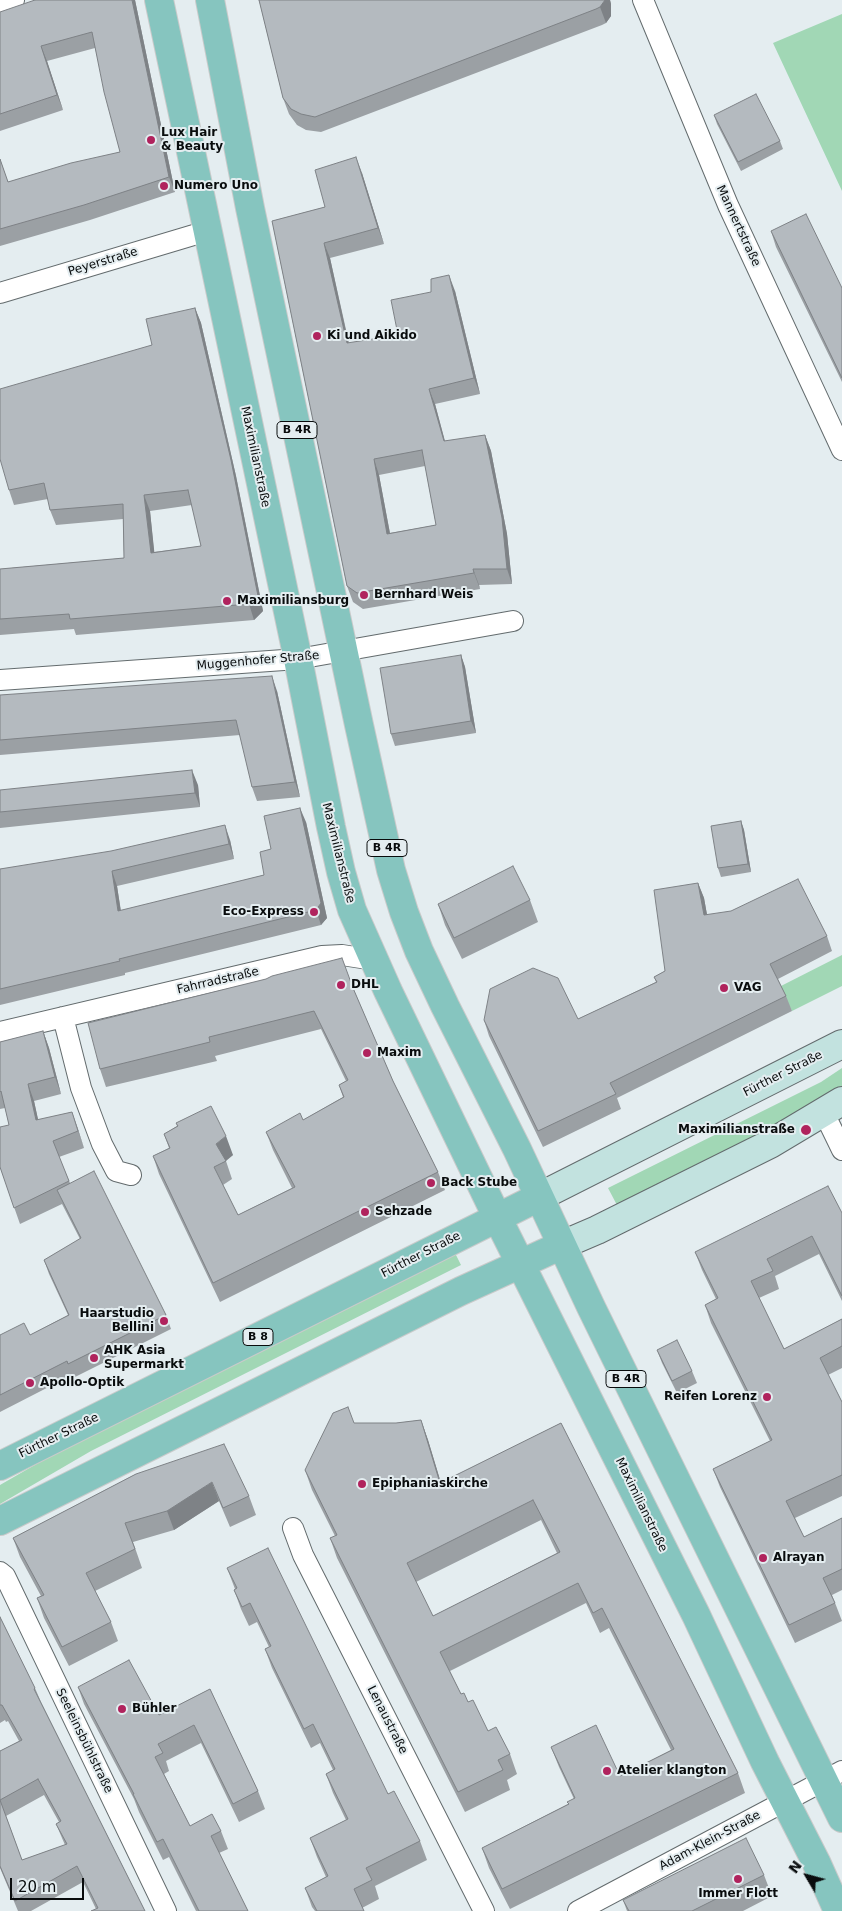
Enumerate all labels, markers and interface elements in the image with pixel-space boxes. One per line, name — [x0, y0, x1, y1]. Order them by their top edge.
place label: Lux Hair & Beauty — [161, 126, 223, 154]
marker: Lux Hair & Beauty — [145, 134, 157, 146]
place label: Numero Uno — [174, 179, 258, 193]
marker: Numero Uno — [158, 180, 170, 192]
street label: Mannertstraße — [713, 183, 763, 269]
street label: Peyerstraße — [67, 245, 139, 279]
place label: Ki und Aikido — [327, 329, 417, 343]
marker: Ki und Aikido — [311, 330, 323, 342]
street label: Maximilianstraße — [237, 405, 273, 509]
road number: B 4R — [277, 422, 317, 438]
place label: Bernhard Weis — [374, 588, 473, 602]
marker: Bernhard Weis — [358, 589, 370, 601]
place label: Maximiliansburg — [237, 594, 349, 608]
marker: Maximiliansburg — [221, 595, 233, 607]
street label: Muggenhofer Straße — [196, 648, 320, 674]
street label: Maximilianstraße — [319, 801, 357, 905]
road number: B 4R — [367, 840, 407, 856]
place label: Eco-Express — [223, 905, 304, 919]
marker: Eco-Express — [308, 906, 320, 918]
street label: Fahrradstraße — [176, 965, 260, 997]
place label: DHL — [351, 978, 379, 992]
marker: DHL — [335, 979, 347, 991]
place label: VAG — [734, 981, 762, 995]
marker: VAG — [718, 982, 730, 994]
place label: Maxim — [377, 1046, 421, 1060]
marker: Maxim — [361, 1047, 373, 1059]
street label: Fürther Straße — [741, 1048, 825, 1100]
place label: Maximilianstraße — [678, 1123, 795, 1137]
marker: Maximilianstraße — [799, 1123, 813, 1137]
place label: Back Stube — [441, 1176, 517, 1190]
marker: Back Stube — [425, 1177, 437, 1189]
place label: Sehzade — [375, 1205, 432, 1219]
marker: Sehzade — [359, 1206, 371, 1218]
street label: Fürther Straße — [379, 1229, 463, 1281]
place label: Haarstudio Bellini — [79, 1307, 154, 1335]
marker: Haarstudio Bellini — [158, 1315, 170, 1327]
road number: B 8 — [243, 1328, 273, 1345]
place label: AHK Asia Supermarkt — [104, 1344, 184, 1372]
marker: AHK Asia Supermarkt — [88, 1352, 100, 1364]
road number: B 4R — [606, 1370, 646, 1388]
place label: Apollo-Optik — [40, 1376, 124, 1390]
marker: Apollo-Optik — [24, 1377, 36, 1389]
place label: Reifen Lorenz — [664, 1390, 757, 1404]
marker: Reifen Lorenz — [761, 1391, 773, 1403]
street label: Fürther Straße — [17, 1411, 101, 1461]
street label: Maximilianstraße — [612, 1456, 670, 1554]
place label: Epiphaniaskirche — [372, 1477, 488, 1491]
marker: Epiphaniaskirche — [356, 1478, 368, 1490]
place label: Alrayan — [773, 1551, 825, 1565]
marker: Alrayan — [757, 1552, 769, 1564]
street label: Lenaustraße — [364, 1683, 410, 1757]
street label: Seeleinsbühlstraße — [52, 1686, 116, 1796]
place label: Bühler — [132, 1702, 176, 1716]
marker: Bühler — [116, 1703, 128, 1715]
place label: Atelier klangton — [617, 1764, 726, 1778]
marker: Atelier klangton — [601, 1765, 613, 1777]
street label: Adam-Klein-Straße — [657, 1808, 763, 1874]
north arrow — [782, 1851, 832, 1901]
text: N — [785, 1857, 805, 1876]
scale bar — [12, 1868, 86, 1900]
marker: Immer Flott — [732, 1873, 744, 1885]
text: 20 m — [18, 1878, 56, 1896]
place label: Immer Flott — [698, 1887, 778, 1901]

